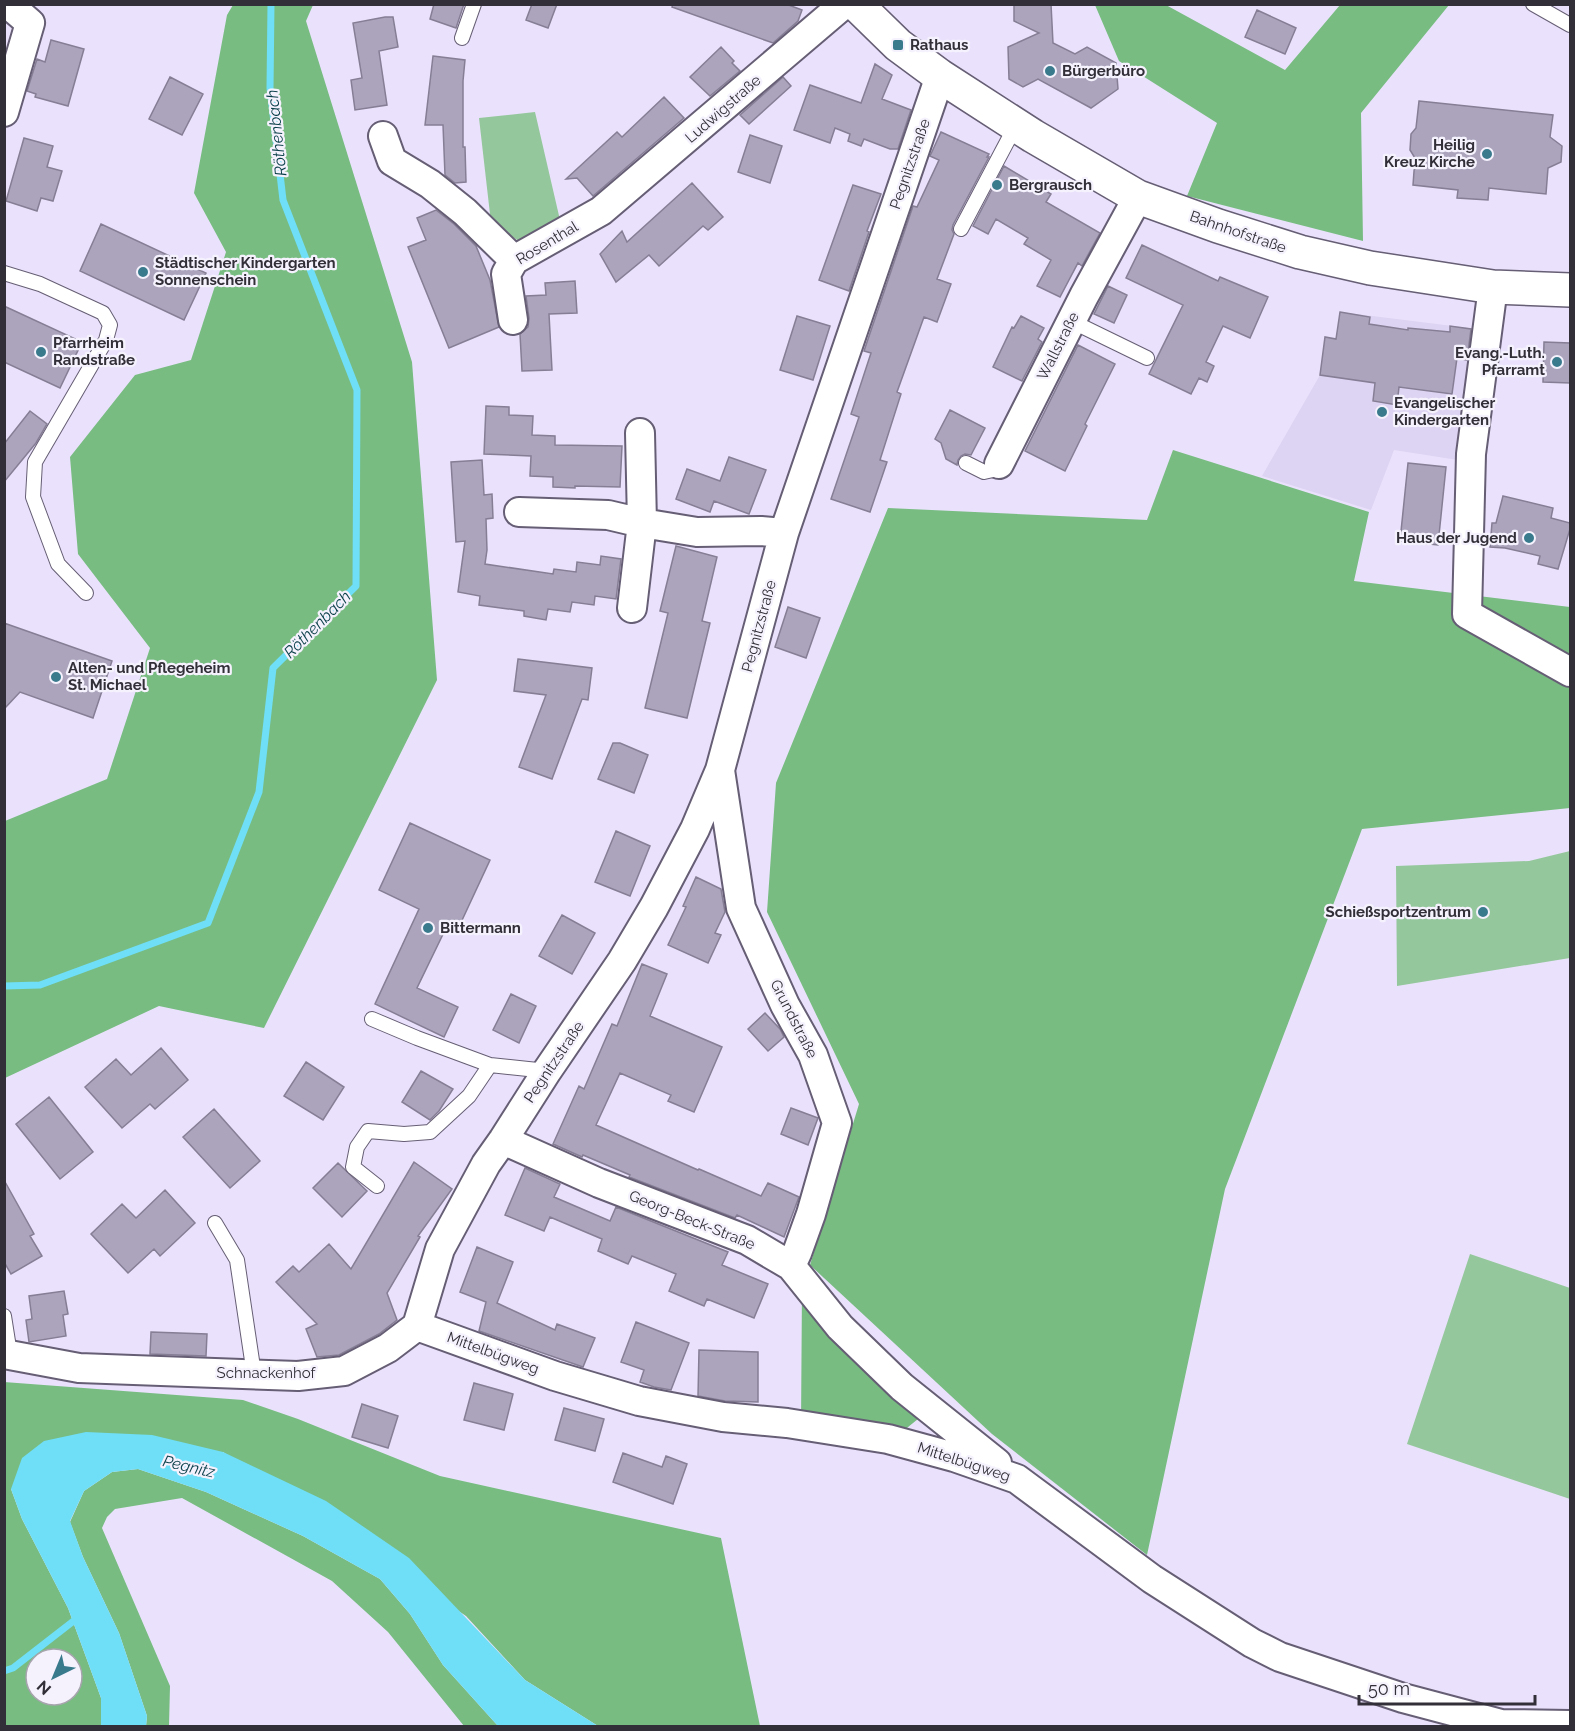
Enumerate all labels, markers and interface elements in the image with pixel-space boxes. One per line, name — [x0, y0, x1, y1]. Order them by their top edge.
place label: Rathaus — [910, 36, 968, 54]
marker: Rathaus — [891, 38, 905, 52]
place label: Bürgerbüro — [1062, 62, 1145, 80]
marker: Bürgerbüro — [1043, 64, 1057, 78]
street label: Ludwigstraße — [681, 71, 765, 147]
water label: Röthenbach — [263, 89, 290, 177]
street label: Pegnitzstraße — [886, 116, 934, 212]
place label: Heilig Kreuz Kirche — [1384, 136, 1475, 171]
marker: Heilig Kreuz Kirche — [1480, 147, 1494, 161]
place label: Bergrausch — [1009, 176, 1092, 194]
marker: Bergrausch — [990, 178, 1004, 192]
street label: Bahnhofstraße — [1187, 207, 1289, 257]
street label: Rosenthal — [513, 217, 582, 269]
place label: Städtischer Kindergarten Sonnenschein — [155, 254, 336, 289]
marker: Städtischer Kindergarten Sonnenschein — [136, 265, 150, 279]
street label: Wallstraße — [1033, 309, 1083, 383]
place label: Pfarrheim Randstraße — [53, 334, 135, 369]
place label: Evang.-Luth. Pfarramt — [1455, 344, 1545, 379]
marker: Pfarrheim Randstraße — [34, 345, 48, 359]
marker: Evang.-Luth. Pfarramt — [1550, 355, 1564, 369]
place label: Evangelischer Kindergarten — [1394, 394, 1496, 429]
marker: Evangelischer Kindergarten — [1375, 405, 1389, 419]
place label: Haus der Jugend — [1396, 529, 1517, 547]
marker: Haus der Jugend — [1522, 531, 1536, 545]
street label: Pegnitzstraße — [738, 578, 780, 674]
water label: Röthenbach — [280, 587, 355, 662]
place label: Alten- und Pflegeheim St. Michael — [68, 659, 230, 694]
marker: Alten- und Pflegeheim St. Michael — [49, 670, 63, 684]
place label: Schießsportzentrum — [1325, 903, 1471, 921]
marker: Schießsportzentrum — [1476, 905, 1490, 919]
place label: Bittermann — [440, 919, 521, 937]
marker: Bittermann — [421, 921, 435, 935]
street label: Grundstraße — [767, 977, 822, 1061]
street label: Pegnitzstraße — [520, 1018, 588, 1106]
street label: Georg-Beck-Straße — [626, 1187, 758, 1254]
street label: Mittelbügweg — [445, 1328, 541, 1378]
street label: Schnackenhof — [217, 1364, 316, 1382]
street label: Mittelbügweg — [915, 1439, 1013, 1485]
water label: Pegnitz — [161, 1451, 217, 1482]
north arrow — [24, 1647, 84, 1707]
scale bar — [1359, 1668, 1534, 1706]
text: N — [33, 1676, 55, 1699]
text: 50 m — [1368, 1678, 1410, 1699]

